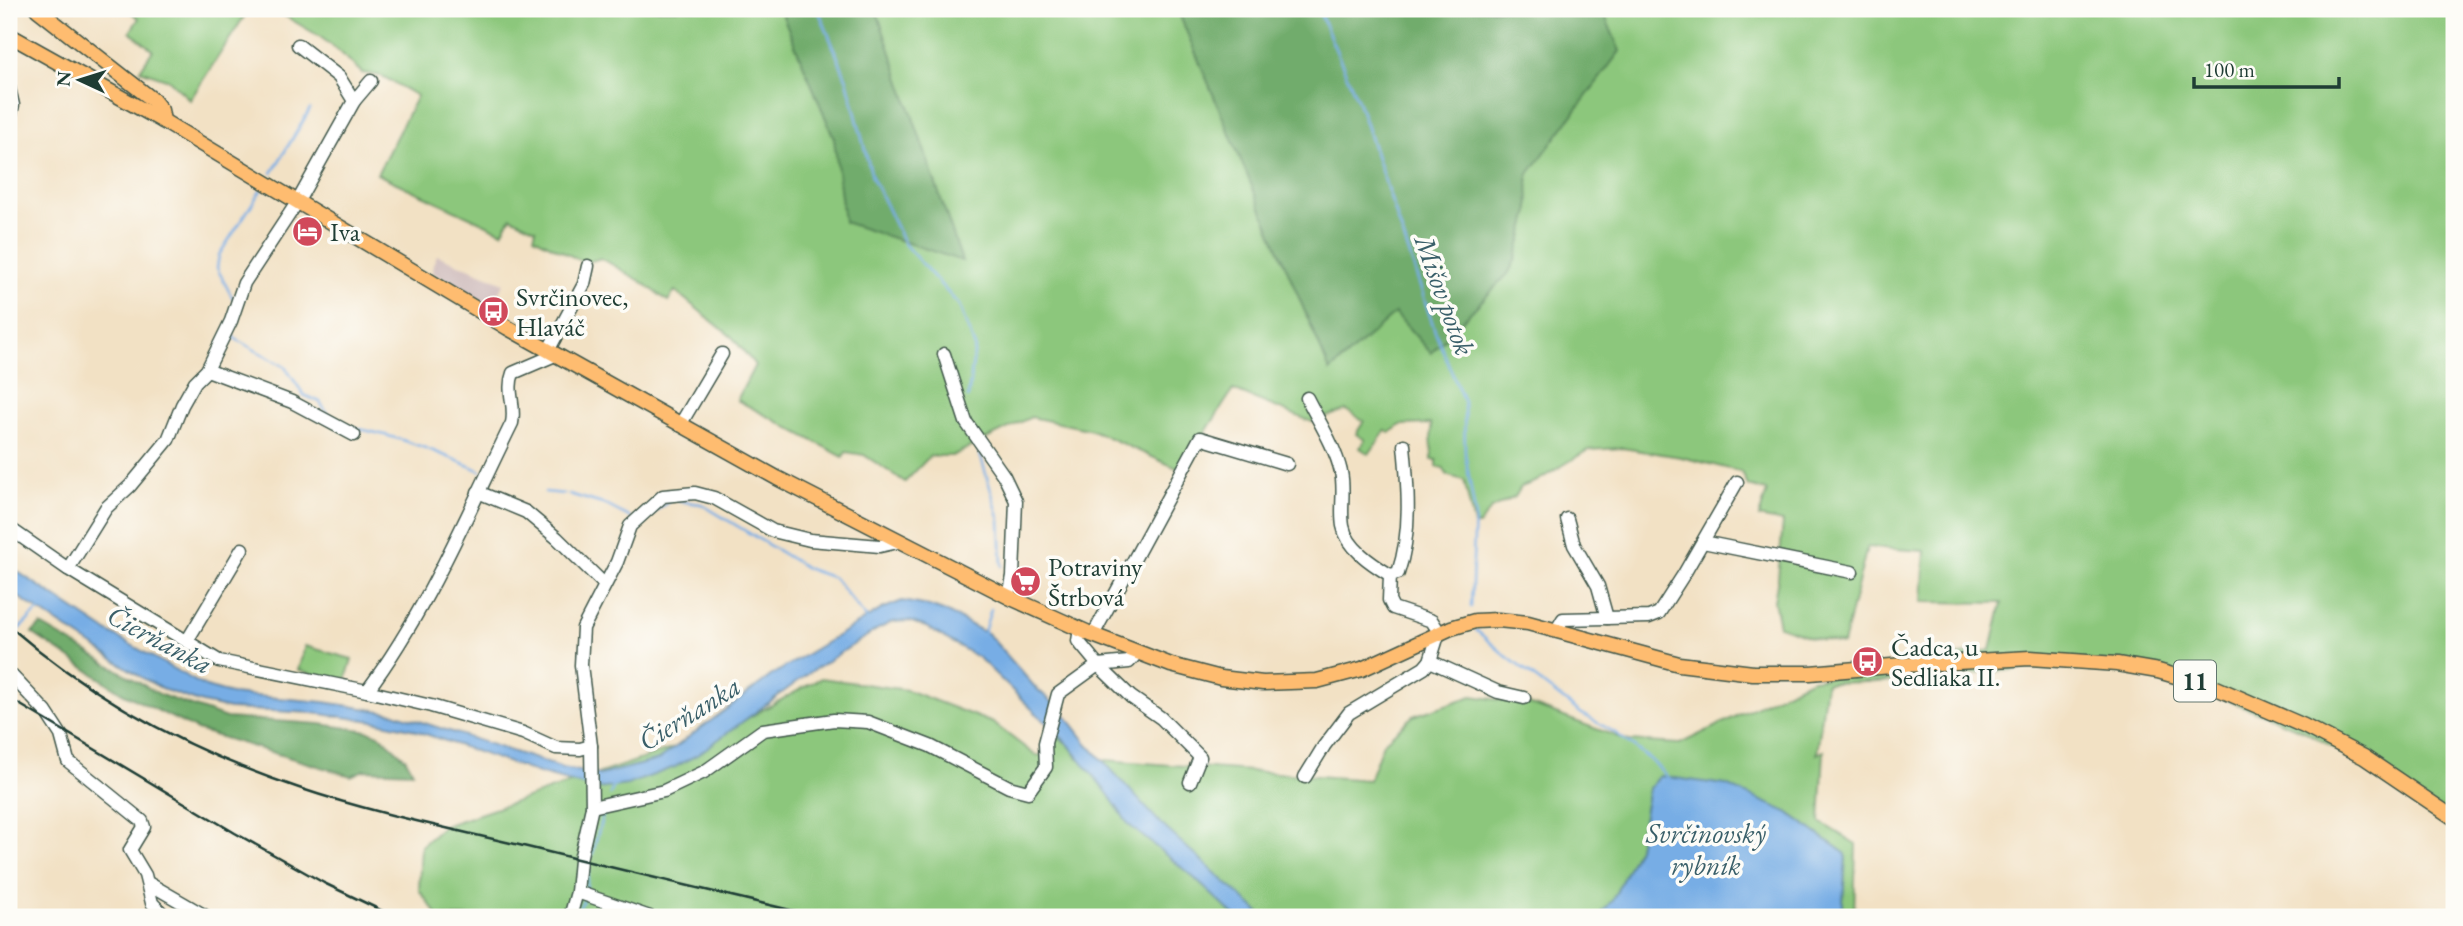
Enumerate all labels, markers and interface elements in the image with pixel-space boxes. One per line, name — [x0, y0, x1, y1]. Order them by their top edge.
north arrow — [46, 46, 116, 116]
scale bar — [2194, 46, 2339, 90]
text: 100 m — [2204, 56, 2255, 83]
text: N — [51, 70, 77, 87]
hotel icon: Iva — [290, 215, 324, 249]
place label: Iva — [330, 215, 361, 249]
water label: Mišov potok — [1406, 228, 1483, 360]
place label: Svrčinovec, Hlaváč — [516, 280, 629, 344]
bus stop icon: Svrčinovec, Hlaváč — [476, 295, 510, 329]
place label: Potraviny Štrbová — [1048, 550, 1143, 614]
supermarket icon: Potraviny Štrbová — [1008, 565, 1042, 599]
water label: Čierňanka — [101, 596, 219, 682]
place label: Čadca, u Sedliaka II. — [1891, 630, 2001, 694]
bus stop icon: Čadca, u Sedliaka II. — [1851, 645, 1885, 679]
road number: 11 — [2174, 660, 2216, 702]
water label: Čierňanka — [631, 667, 747, 759]
water label: Svrčinovský rybník — [1645, 815, 1767, 883]

